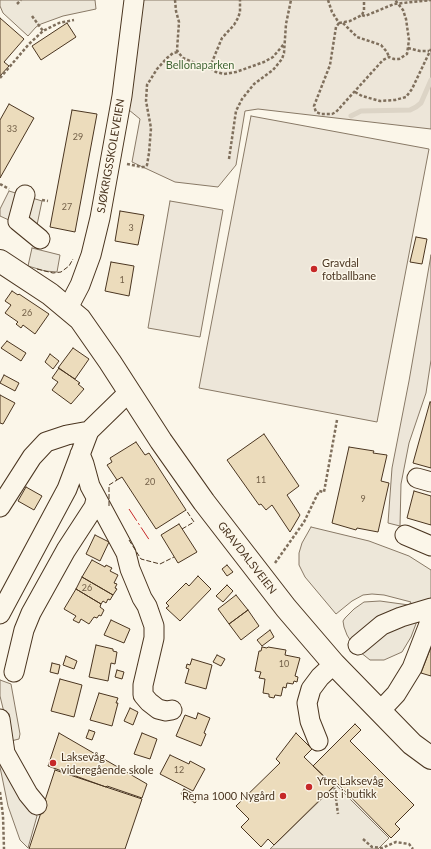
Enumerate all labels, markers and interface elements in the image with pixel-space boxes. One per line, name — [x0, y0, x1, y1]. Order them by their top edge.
park label: Bellonaparken — [166, 58, 234, 72]
street label: SJØKRIGSSKOLEVEIEN — [94, 98, 128, 214]
house number: 33 — [7, 124, 17, 134]
house number: 29 — [73, 132, 83, 142]
house number: 27 — [62, 202, 72, 212]
house number: 3 — [128, 223, 134, 233]
place label: Gravdal fotballbane — [322, 256, 376, 282]
marker: Gravdal fotballbane — [309, 264, 319, 274]
house number: 1 — [119, 275, 125, 285]
house number: 26 — [22, 308, 32, 318]
house number: 11 — [256, 475, 266, 485]
house number: 20 — [145, 477, 155, 487]
house number: 9 — [360, 494, 366, 504]
street label: GRAVDALSVEIEN — [215, 519, 279, 597]
house number: 26 — [82, 583, 92, 593]
house number: 10 — [279, 659, 289, 669]
place label: Laksevåg videregående skole — [61, 750, 153, 776]
marker: Laksevåg videregående skole — [48, 758, 58, 768]
house number: 12 — [174, 765, 184, 775]
place label: Ytre Laksevåg post i butikk — [317, 774, 384, 800]
marker: Ytre Laksevåg post i butikk — [304, 782, 314, 792]
place label: Rema 1000 Nygård — [182, 789, 275, 803]
marker: Rema 1000 Nygård — [278, 791, 288, 801]

